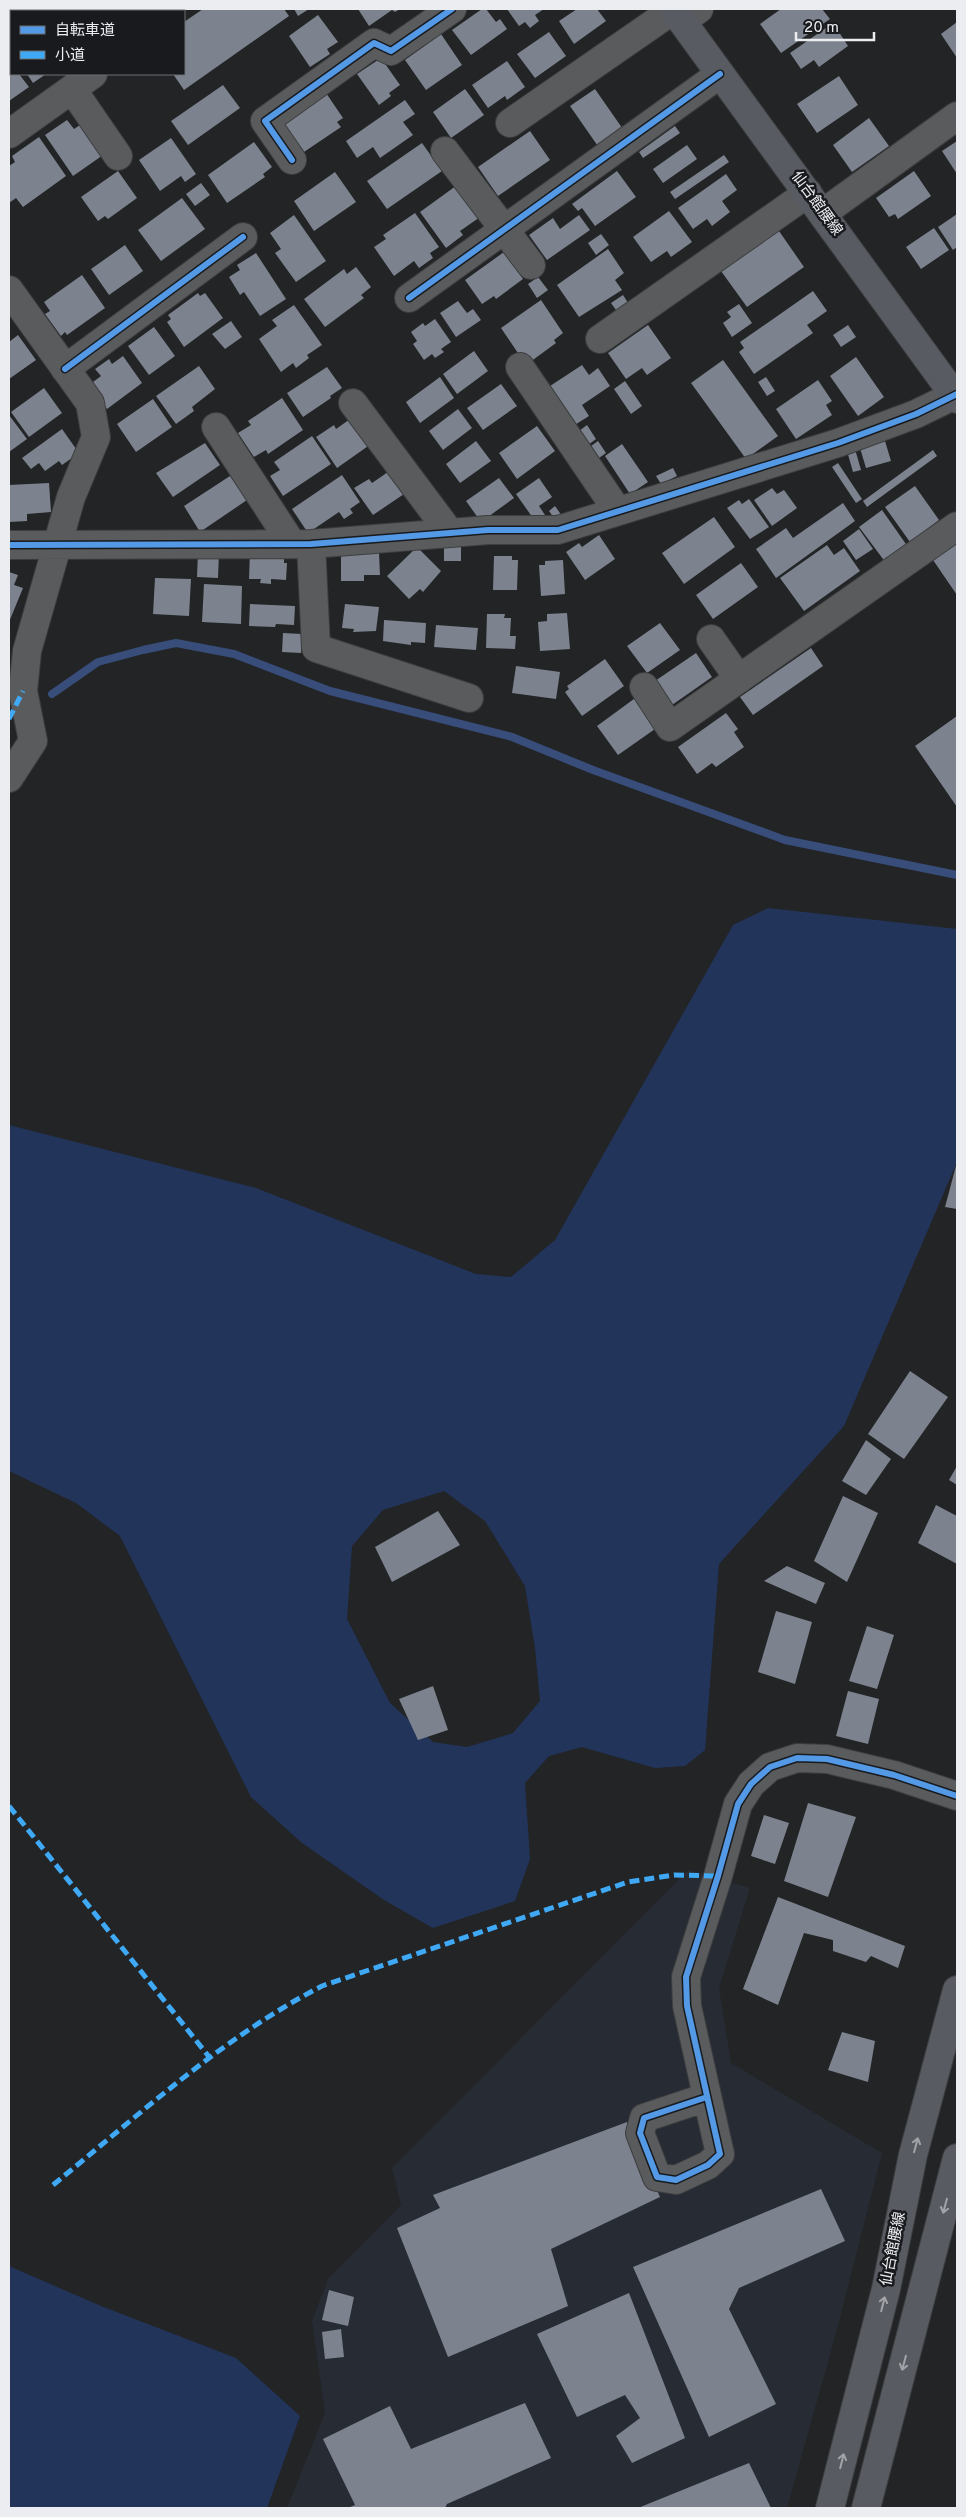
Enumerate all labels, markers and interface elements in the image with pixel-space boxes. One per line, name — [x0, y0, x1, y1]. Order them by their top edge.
legend — [10, 10, 185, 75]
scale bar — [796, 10, 874, 42]
text: 20 m — [804, 19, 839, 38]
text: 自転車道 — [55, 22, 115, 41]
text: 小道 — [55, 47, 85, 66]
street label: 仙台館腰線 — [786, 168, 846, 240]
one-way arrow — [912, 2137, 921, 2153]
one-way arrow — [940, 2197, 949, 2213]
street label: 仙台館腰線 — [878, 2210, 910, 2288]
one-way arrow — [879, 2296, 888, 2312]
one-way arrow — [899, 2354, 908, 2370]
one-way arrow — [838, 2454, 848, 2470]

